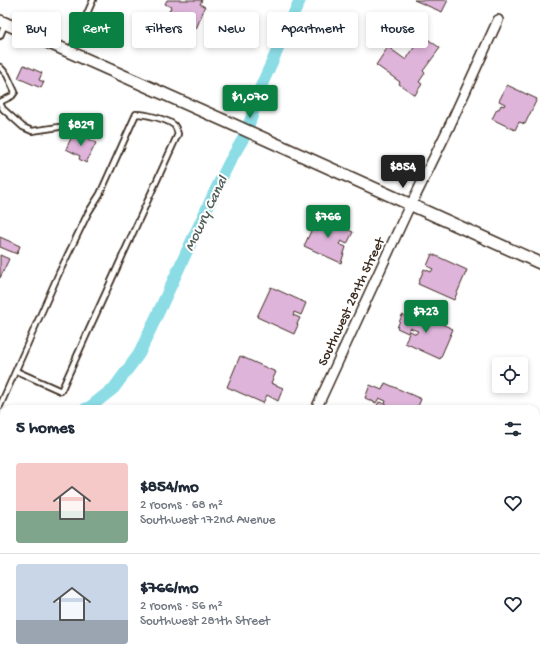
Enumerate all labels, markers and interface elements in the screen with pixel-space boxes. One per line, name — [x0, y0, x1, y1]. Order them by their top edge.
chip: Buy — [12, 12, 61, 48]
chip: Rent — [69, 12, 124, 48]
chip: Filters — [132, 12, 196, 48]
chip: New — [204, 12, 259, 48]
chip: Apartment — [267, 12, 358, 48]
chip: House — [366, 12, 428, 48]
pin: $1,070 — [217, 85, 283, 119]
text: $1,070 — [232, 90, 268, 105]
pin: $829 — [57, 113, 105, 147]
text: $829 — [68, 118, 94, 133]
pin: $854 — [379, 155, 427, 189]
text: $854 — [390, 160, 416, 175]
water label: Mowry Canal — [181, 172, 233, 254]
pin: $766 — [304, 205, 352, 239]
text: $766 — [315, 210, 341, 225]
street label: Southwest 281th Street — [315, 234, 390, 369]
pin: $723 — [402, 300, 450, 334]
text: $723 — [413, 305, 439, 320]
map controls — [492, 357, 528, 393]
button: locate — [492, 357, 528, 393]
icon: filters — [502, 418, 524, 440]
text: 5 homes — [16, 419, 74, 439]
text: $854/mo — [140, 478, 199, 498]
icon: home — [48, 479, 96, 527]
icon: heart — [502, 492, 524, 514]
text: 2 rooms · 68 m² — [140, 498, 223, 513]
text: Southwest 172nd Avenue — [140, 513, 275, 528]
text: $766/mo — [140, 579, 199, 599]
icon: home — [48, 580, 96, 628]
icon: heart — [502, 593, 524, 615]
text: 2 rooms · 56 m² — [140, 599, 223, 614]
text: Southwest 281th Street — [140, 614, 270, 629]

